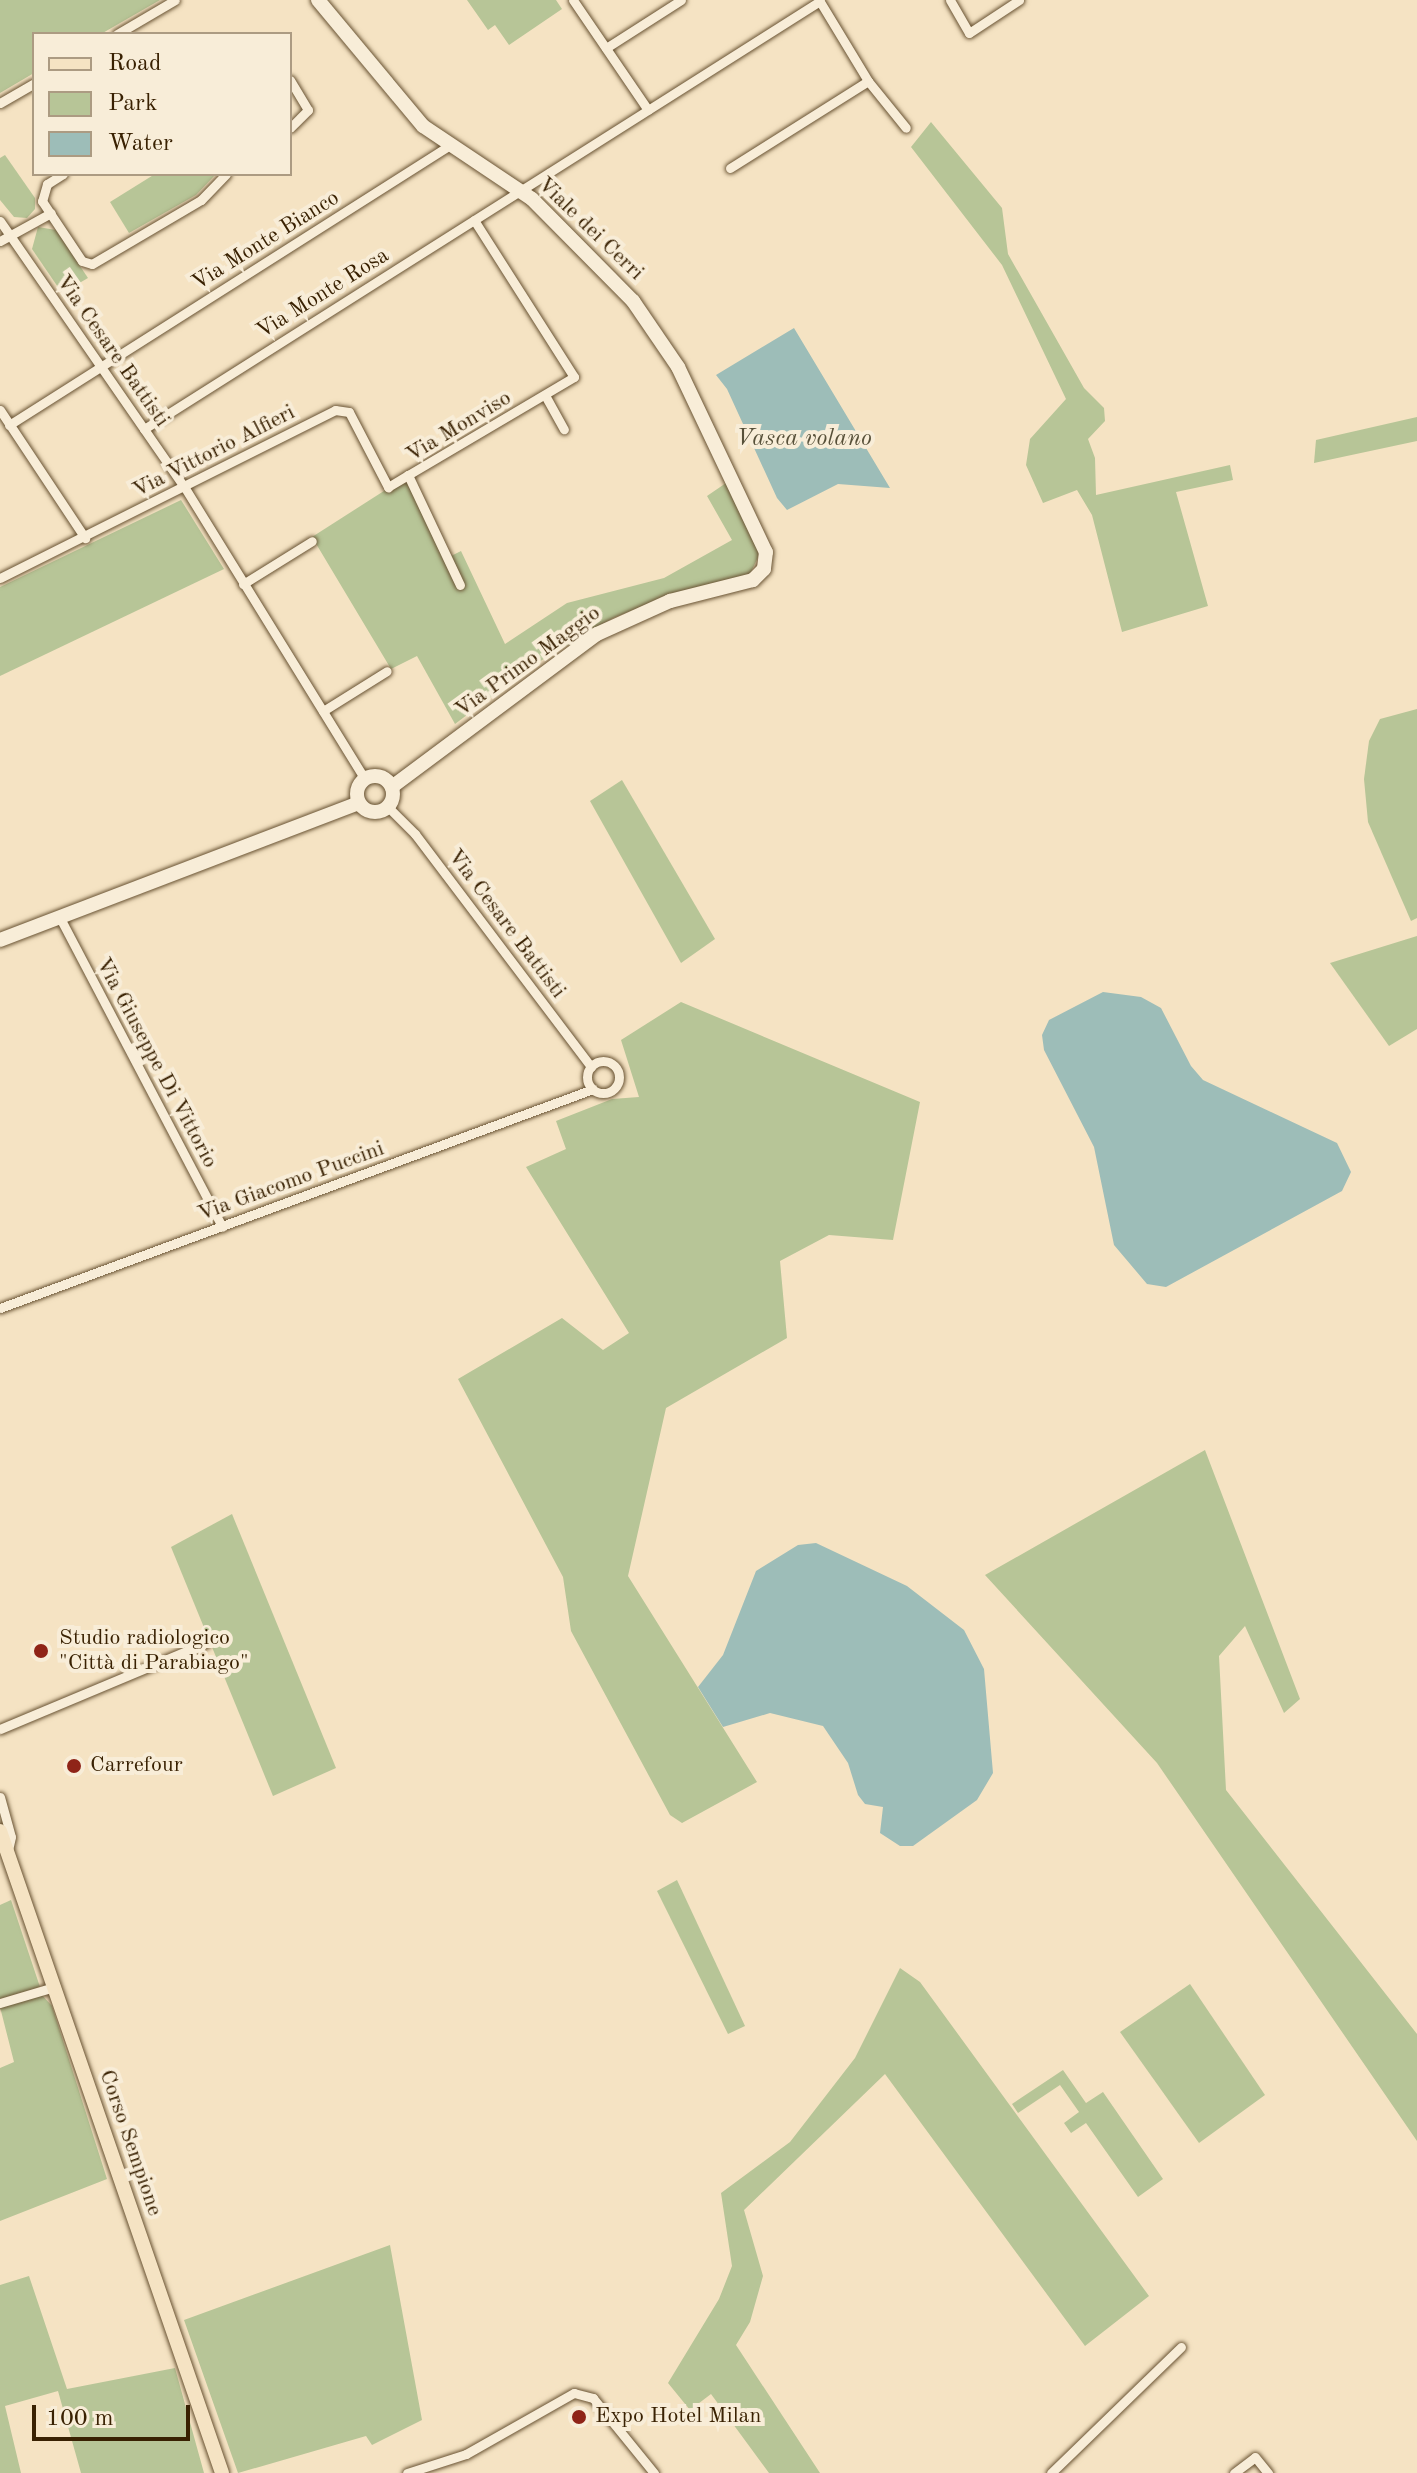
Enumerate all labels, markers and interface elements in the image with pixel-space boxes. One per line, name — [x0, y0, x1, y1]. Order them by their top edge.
legend — [32, 32, 292, 176]
text: Road — [108, 52, 161, 76]
text: Park — [108, 92, 157, 116]
text: Water — [108, 132, 173, 156]
street label: Viale dei Cerri — [531, 172, 649, 286]
street label: Via Monte Bianco — [188, 185, 344, 297]
street label: Via Monte Rosa — [252, 243, 394, 345]
street label: Via Cesare Battisti — [50, 270, 174, 432]
street label: Via Monviso — [402, 385, 516, 469]
street label: Via Vittorio Alfieri — [128, 400, 300, 504]
water label: Vasca volano — [736, 426, 872, 454]
street label: Via Primo Maggio — [450, 600, 606, 724]
street label: Via Cesare Battisti — [441, 844, 571, 1004]
street label: Via Giuseppe Di Vittorio — [89, 953, 223, 1173]
street label: Via Giacomo Puccini — [194, 1136, 388, 1228]
place label: Studio radiologico "Città di Parabiago" — [59, 1625, 249, 1676]
marker: Studio radiologico "Città di Parabiago" — [30, 1640, 52, 1662]
place label: Carrefour — [90, 1753, 183, 1779]
marker: Carrefour — [65, 1757, 83, 1775]
street label: Corso Sempione — [93, 2066, 167, 2220]
scale bar — [36, 2389, 194, 2439]
place label: Expo Hotel Milan — [595, 2404, 761, 2430]
text: 100 m — [46, 2407, 114, 2431]
marker: Expo Hotel Milan — [570, 2408, 588, 2426]

